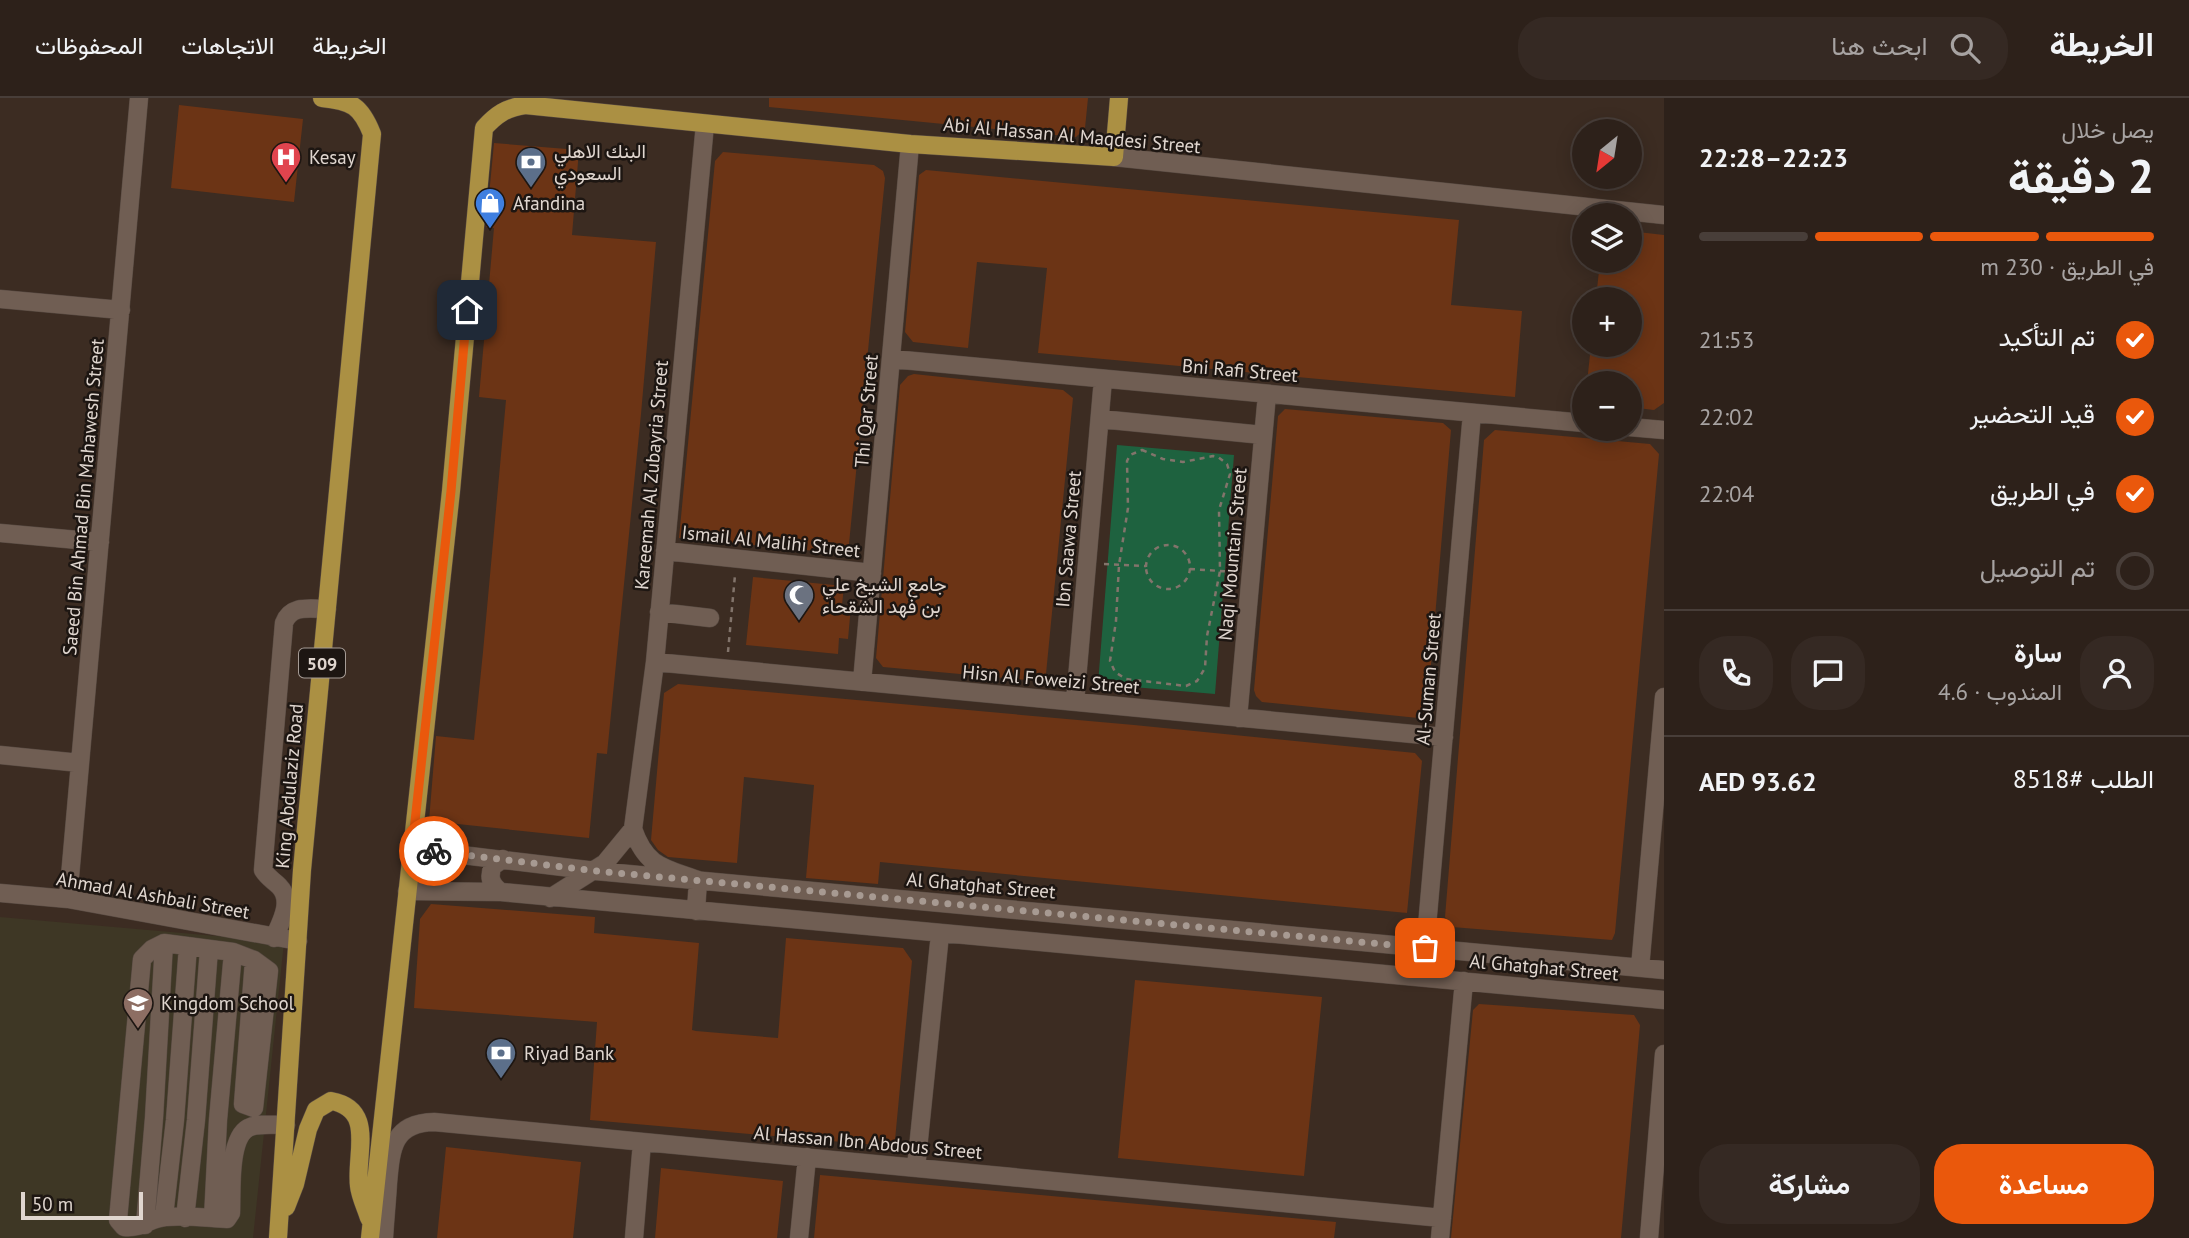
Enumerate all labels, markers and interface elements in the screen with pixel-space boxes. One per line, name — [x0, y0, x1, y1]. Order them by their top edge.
search box — [1518, 17, 2008, 80]
text: الخريطة — [2050, 22, 2154, 65]
text: ابحث هنا — [1831, 29, 1928, 62]
icon: search — [1946, 29, 1984, 67]
text: المحفوظات — [35, 30, 143, 61]
text: الاتجاهات — [181, 30, 274, 61]
text: الخريطة — [312, 30, 387, 61]
street label: Abi Al Hassan Al Maqdesi Street — [942, 112, 1202, 158]
text: يصل خلال — [2062, 115, 2154, 144]
north arrow — [1572, 119, 1642, 189]
map controls — [1572, 119, 1642, 441]
place label: البنك الاهلي السعودي — [554, 139, 646, 189]
hospital icon: Kesay — [269, 140, 303, 184]
text: 22:23–22:28 — [1699, 141, 1848, 174]
place label: Kesay — [309, 145, 356, 169]
bank icon: البنك الاهلي السعودي — [514, 145, 548, 189]
text: 2 دقيقة — [2008, 146, 2154, 206]
shop icon: Afandina — [473, 186, 507, 230]
place label: Afandina — [513, 191, 585, 215]
button: layers — [1572, 203, 1642, 273]
text: في الطريق · 230 m — [1980, 252, 2154, 281]
pin — [437, 280, 497, 340]
button: + — [1572, 287, 1642, 357]
icon: home — [448, 291, 486, 329]
text: تم التأكيد — [1999, 320, 2095, 353]
icon: check — [2116, 321, 2154, 359]
text: 21:53 — [1699, 325, 1754, 354]
street label: Saeed Bin Ahmad Bin Mahawesh Street — [57, 337, 109, 656]
street label: Thi Qar Street — [849, 353, 883, 469]
street label: Bni Rafi Street — [1181, 353, 1299, 387]
street label: Kareemah Al Zubayria Street — [629, 359, 673, 591]
button: − — [1572, 371, 1642, 441]
text: قيد التحضير — [1970, 397, 2095, 430]
icon: check — [2116, 398, 2154, 436]
text: 22:02 — [1699, 402, 1754, 431]
street label: Naqi Mountain Street — [1212, 466, 1252, 641]
street label: Ibn Saawa Street — [1050, 469, 1086, 608]
text: في الطريق — [1990, 474, 2095, 507]
icon: check — [2116, 475, 2154, 513]
text: 22:04 — [1699, 479, 1754, 508]
street label: Ismail Al Malihi Street — [681, 520, 862, 562]
text: تم التوصيل — [1980, 551, 2095, 584]
place label: جامع الشيخ علي بن فهد الشقحاء — [822, 572, 947, 618]
mosque icon: جامع الشيخ علي بن فهد الشقحاء — [782, 578, 816, 622]
street label: Al-Suman Street — [1410, 611, 1446, 746]
button: phone — [1699, 636, 1773, 710]
button: chat — [1791, 636, 1865, 710]
text: سارة — [2014, 636, 2062, 669]
button: person — [2080, 636, 2154, 710]
road number: 509 — [299, 648, 345, 678]
street label: Hisn Al Foweizi Street — [961, 659, 1141, 699]
text: المندوب · 4.6 — [1938, 677, 2062, 706]
street label: King Abdulaziz Road — [270, 703, 308, 869]
text: الطلب #8518 — [2013, 762, 2154, 795]
text: AED 93.62 — [1699, 765, 1817, 798]
courier — [399, 816, 469, 886]
icon: bike — [415, 832, 453, 870]
street label: Ahmad Al Ashbali Street — [55, 866, 252, 924]
street label: Al Ghatghat Street — [905, 867, 1057, 904]
pin — [1395, 918, 1455, 978]
icon: bag — [1406, 929, 1444, 967]
street label: Al Ghatghat Street — [1468, 949, 1620, 986]
school or university icon: Kingdom School — [121, 986, 155, 1030]
place label: Kingdom School — [161, 991, 295, 1015]
bank icon: Riyad Bank — [484, 1036, 518, 1080]
place label: Riyad Bank — [524, 1041, 614, 1065]
street label: Al Hassan Ibn Abdous Street — [753, 1120, 984, 1164]
button: مشاركة — [1699, 1144, 1920, 1224]
button: مساعدة — [1934, 1144, 2154, 1224]
scale bar — [21, 1189, 144, 1221]
text: 50 m — [32, 1192, 73, 1216]

